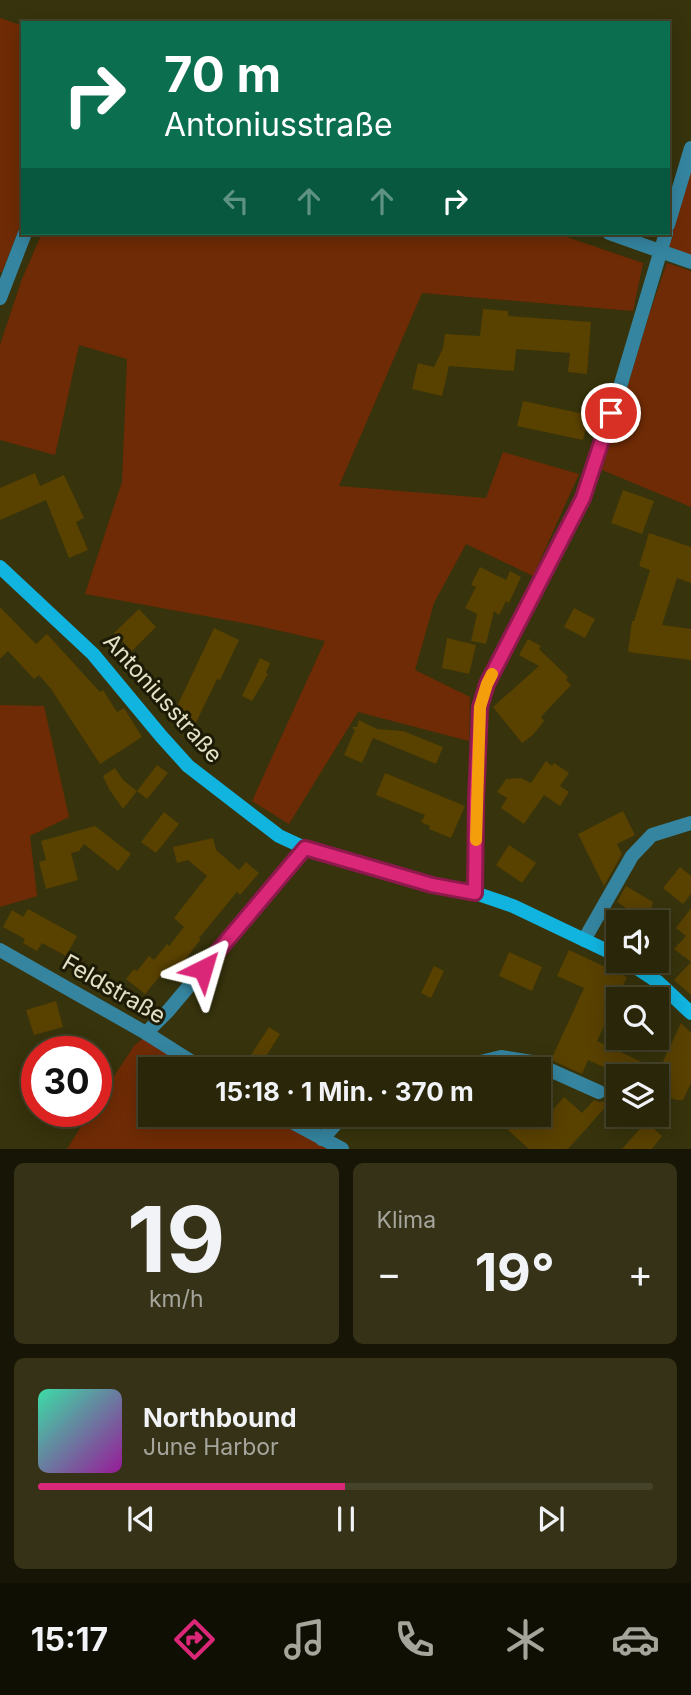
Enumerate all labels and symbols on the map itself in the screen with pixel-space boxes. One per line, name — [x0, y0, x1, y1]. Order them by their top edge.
pin — [581, 383, 641, 443]
street label: Antoniusstraße — [98, 628, 228, 768]
position arrow — [166, 932, 240, 1006]
street label: Feldstraße — [57, 948, 171, 1030]
speed limit sign: 30 — [21, 1036, 112, 1127]

